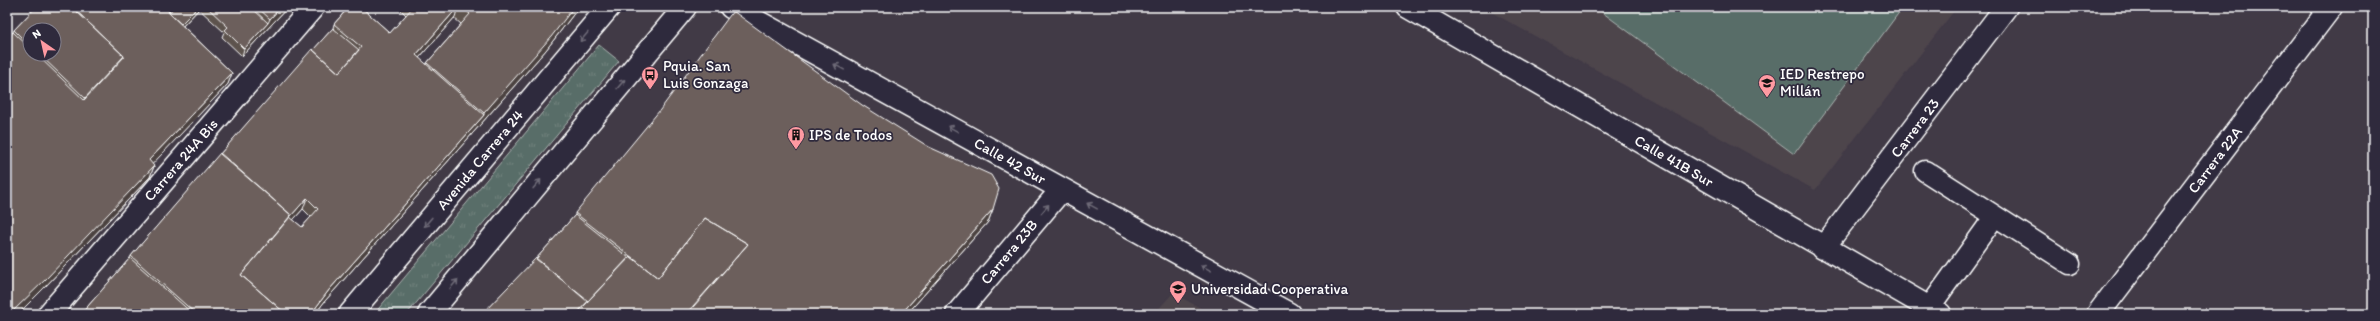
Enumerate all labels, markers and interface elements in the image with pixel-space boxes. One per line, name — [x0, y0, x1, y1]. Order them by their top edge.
north arrow — [22, 22, 62, 62]
text: N — [30, 27, 43, 42]
one-way arrow — [580, 31, 589, 42]
place label: Pquia. San Luis Gonzaga — [663, 57, 749, 92]
one-way arrow — [834, 62, 846, 70]
bus stop icon: Pquia. San Luis Gonzaga — [640, 65, 660, 90]
place label: IED Restrepo Millán — [1780, 65, 1865, 100]
school or university icon: IED Restrepo Millán — [1757, 73, 1777, 98]
one-way arrow — [616, 79, 625, 90]
street label: Carrera 23 — [1887, 95, 1943, 161]
street label: Avenida Carrera 24 — [433, 106, 527, 214]
street label: Carrera 24A Bis — [140, 115, 222, 205]
street label: Carrera 22A — [2184, 123, 2246, 197]
building icon: IPS de Todos — [786, 125, 806, 150]
one-way arrow — [947, 125, 959, 133]
place label: IPS de Todos — [809, 126, 892, 144]
street label: Calle 41B Sur — [1631, 131, 1717, 191]
street label: Calle 42 Sur — [971, 134, 1049, 188]
one-way arrow — [533, 179, 542, 190]
one-way arrow — [1086, 201, 1098, 209]
one-way arrow — [1040, 204, 1049, 214]
one-way arrow — [424, 216, 433, 227]
street label: Carrera 23B — [977, 216, 1042, 288]
one-way arrow — [1200, 264, 1212, 272]
one-way arrow — [449, 279, 458, 289]
school or university icon: Universidad Cooperativa — [1168, 279, 1188, 304]
place label: Universidad Cooperativa — [1191, 280, 1348, 298]

